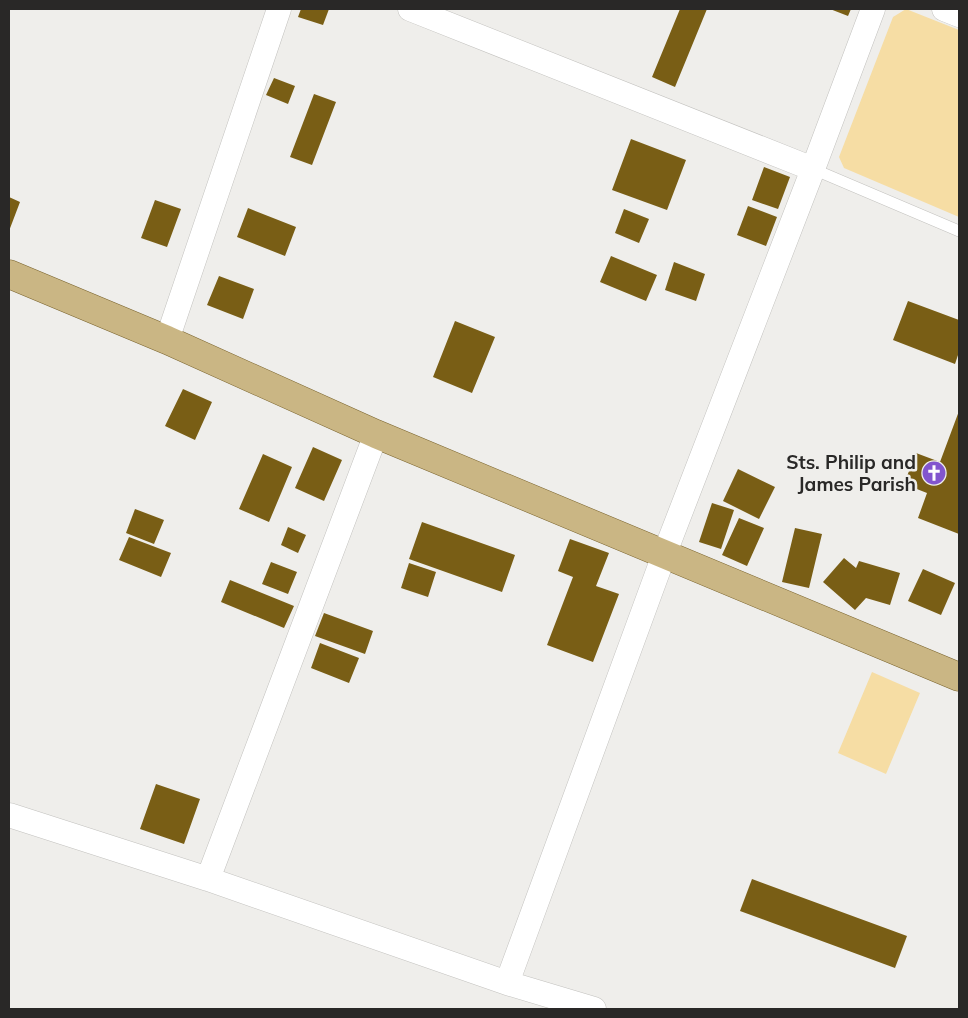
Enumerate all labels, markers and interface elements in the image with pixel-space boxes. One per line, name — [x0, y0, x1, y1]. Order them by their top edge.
place label: Sts. Philip and James Parish — [786, 450, 916, 496]
church icon: Sts. Philip and James Parish — [921, 460, 947, 486]

